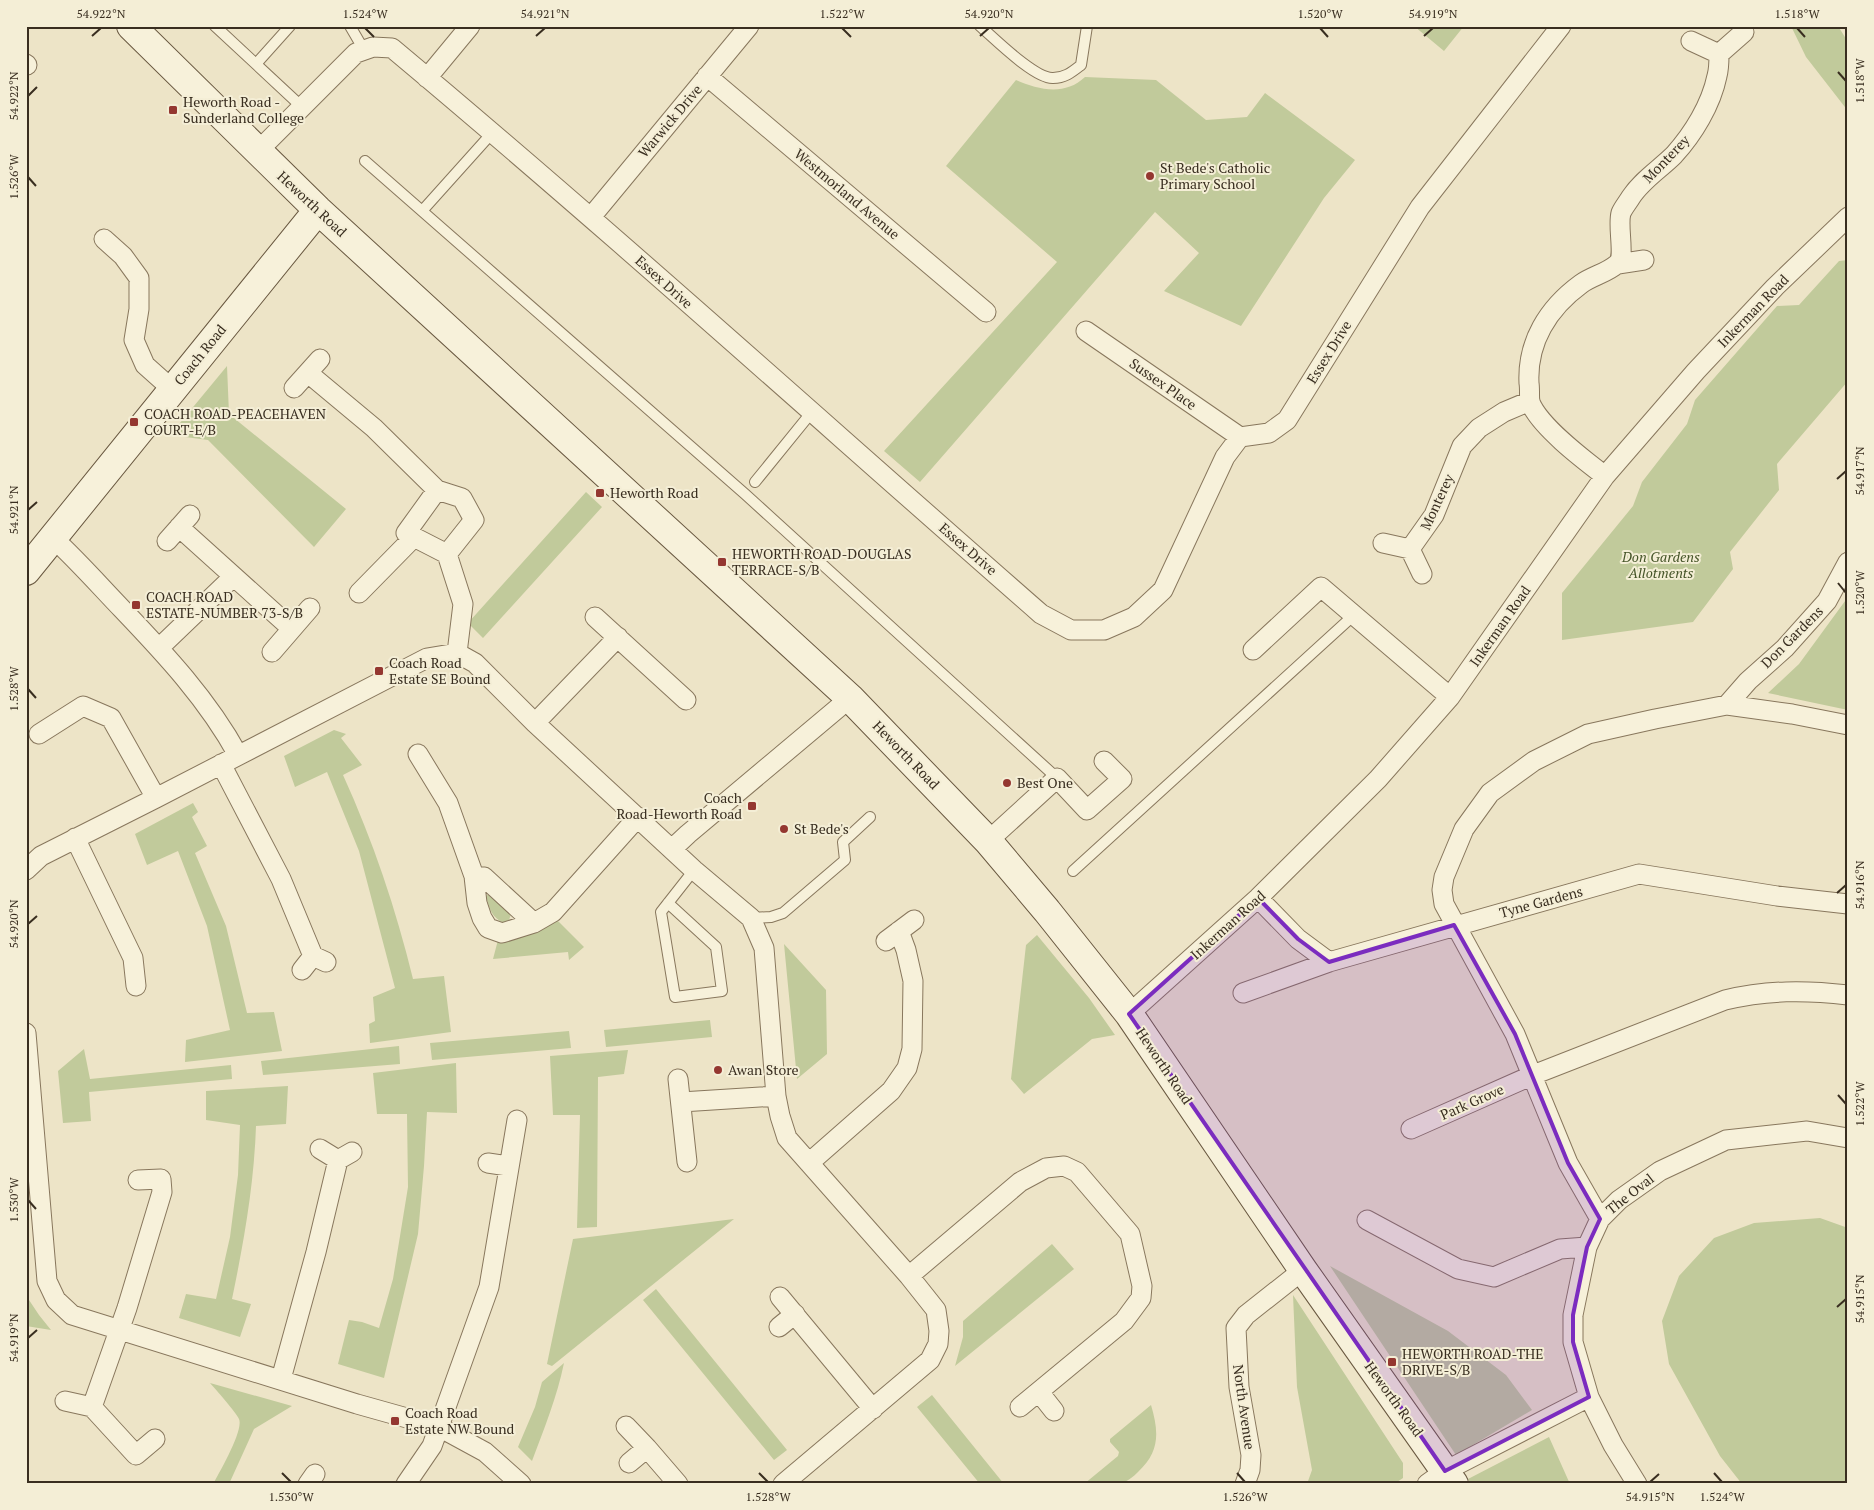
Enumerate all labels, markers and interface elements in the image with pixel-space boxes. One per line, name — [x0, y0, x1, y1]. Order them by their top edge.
text: 54.922°N — [76, 6, 126, 21]
text: 1.524°W — [342, 6, 388, 21]
text: 54.921°N — [520, 6, 570, 21]
text: 1.522°W — [819, 6, 865, 21]
text: 54.920°N — [964, 6, 1014, 21]
text: 1.520°W — [1297, 6, 1343, 21]
text: 54.919°N — [1408, 6, 1458, 21]
text: 1.518°W — [1774, 6, 1820, 21]
text: 1.518°W — [1852, 58, 1867, 104]
text: 54.922°N — [6, 71, 21, 121]
street label: Warwick Drive — [634, 80, 706, 161]
place label: Heworth Road - Sunderland College — [183, 92, 304, 127]
marker: Heworth Road - Sunderland College — [167, 104, 179, 116]
street label: Monterey — [1638, 130, 1694, 187]
street label: Westmorland Avenue — [791, 144, 904, 243]
text: 1.526°W — [6, 154, 21, 200]
place label: St Bede's Catholic Primary School — [1160, 158, 1270, 193]
street label: Heworth Road — [274, 167, 351, 241]
marker: St Bede's Catholic Primary School — [1144, 170, 1156, 182]
street label: Essex Drive — [632, 251, 697, 312]
street label: Inkerman Road — [1713, 270, 1793, 351]
street label: Essex Drive — [1302, 317, 1355, 387]
street label: Coach Road — [169, 320, 230, 389]
street label: Sussex Place — [1126, 353, 1201, 414]
place label: COACH ROAD-PEACEHAVEN COURT-E/B — [144, 404, 326, 439]
marker: COACH ROAD-PEACEHAVEN COURT-E/B — [128, 416, 140, 428]
text: 54.917°N — [1852, 446, 1867, 496]
street label: Monterey — [1415, 470, 1458, 533]
place label: Heworth Road — [610, 483, 699, 502]
text: 54.921°N — [6, 485, 21, 535]
marker: Heworth Road — [594, 487, 606, 499]
street label: Essex Drive — [935, 518, 1001, 579]
place label: HEWORTH ROAD-DOUGLAS TERRACE-S/B — [732, 544, 911, 579]
park label: Don Gardens Allotments — [1621, 547, 1700, 582]
marker: HEWORTH ROAD-DOUGLAS TERRACE-S/B — [716, 556, 728, 568]
text: 1.520°W — [1852, 570, 1867, 616]
street label: Inkerman Road — [1465, 581, 1535, 670]
place label: COACH ROAD ESTATE-NUMBER 73-S/B — [146, 587, 303, 622]
marker: COACH ROAD ESTATE-NUMBER 73-S/B — [130, 599, 142, 611]
street label: Don Gardens — [1756, 601, 1827, 672]
place label: Coach Road Estate SE Bound — [389, 653, 491, 688]
marker: Coach Road Estate SE Bound — [373, 665, 385, 677]
text: 1.528°W — [6, 666, 21, 712]
street label: Heworth Road — [869, 716, 944, 793]
place label: Best One — [1017, 773, 1073, 792]
marker: Best One — [1001, 777, 1013, 789]
place label: Coach Road-Heworth Road — [616, 788, 742, 823]
marker: Coach Road-Heworth Road — [746, 800, 758, 812]
place label: St Bede's — [794, 819, 849, 838]
marker: St Bede's — [778, 823, 790, 835]
text: 54.916°N — [1852, 860, 1867, 910]
street label: Tyne Gardens — [1497, 881, 1585, 922]
street label: Inkerman Road — [1186, 886, 1269, 963]
text: 54.920°N — [6, 899, 21, 949]
street label: Heworth Road — [1132, 1024, 1197, 1108]
place label: Awan Store — [728, 1060, 799, 1079]
marker: Awan Store — [712, 1064, 724, 1076]
street label: Park Grove — [1437, 1079, 1507, 1124]
text: 1.522°W — [1852, 1081, 1867, 1127]
street label: The Oval — [1602, 1169, 1658, 1218]
text: 1.530°W — [6, 1177, 21, 1223]
text: 54.915°N — [1852, 1274, 1867, 1324]
text: 54.919°N — [6, 1313, 21, 1363]
place label: HEWORTH ROAD-THE DRIVE-S/B — [1402, 1344, 1543, 1379]
marker: HEWORTH ROAD-THE DRIVE-S/B — [1386, 1356, 1398, 1368]
street label: Heworth Road — [1361, 1357, 1428, 1440]
street label: North Avenue — [1229, 1363, 1260, 1451]
place label: Coach Road Estate NW Bound — [405, 1403, 515, 1438]
marker: Coach Road Estate NW Bound — [389, 1415, 401, 1427]
text: 1.530°W — [268, 1489, 314, 1504]
text: 1.528°W — [745, 1489, 791, 1504]
text: 1.526°W — [1222, 1489, 1268, 1504]
text: 54.915°N — [1625, 1489, 1675, 1504]
text: 1.524°W — [1699, 1489, 1745, 1504]

